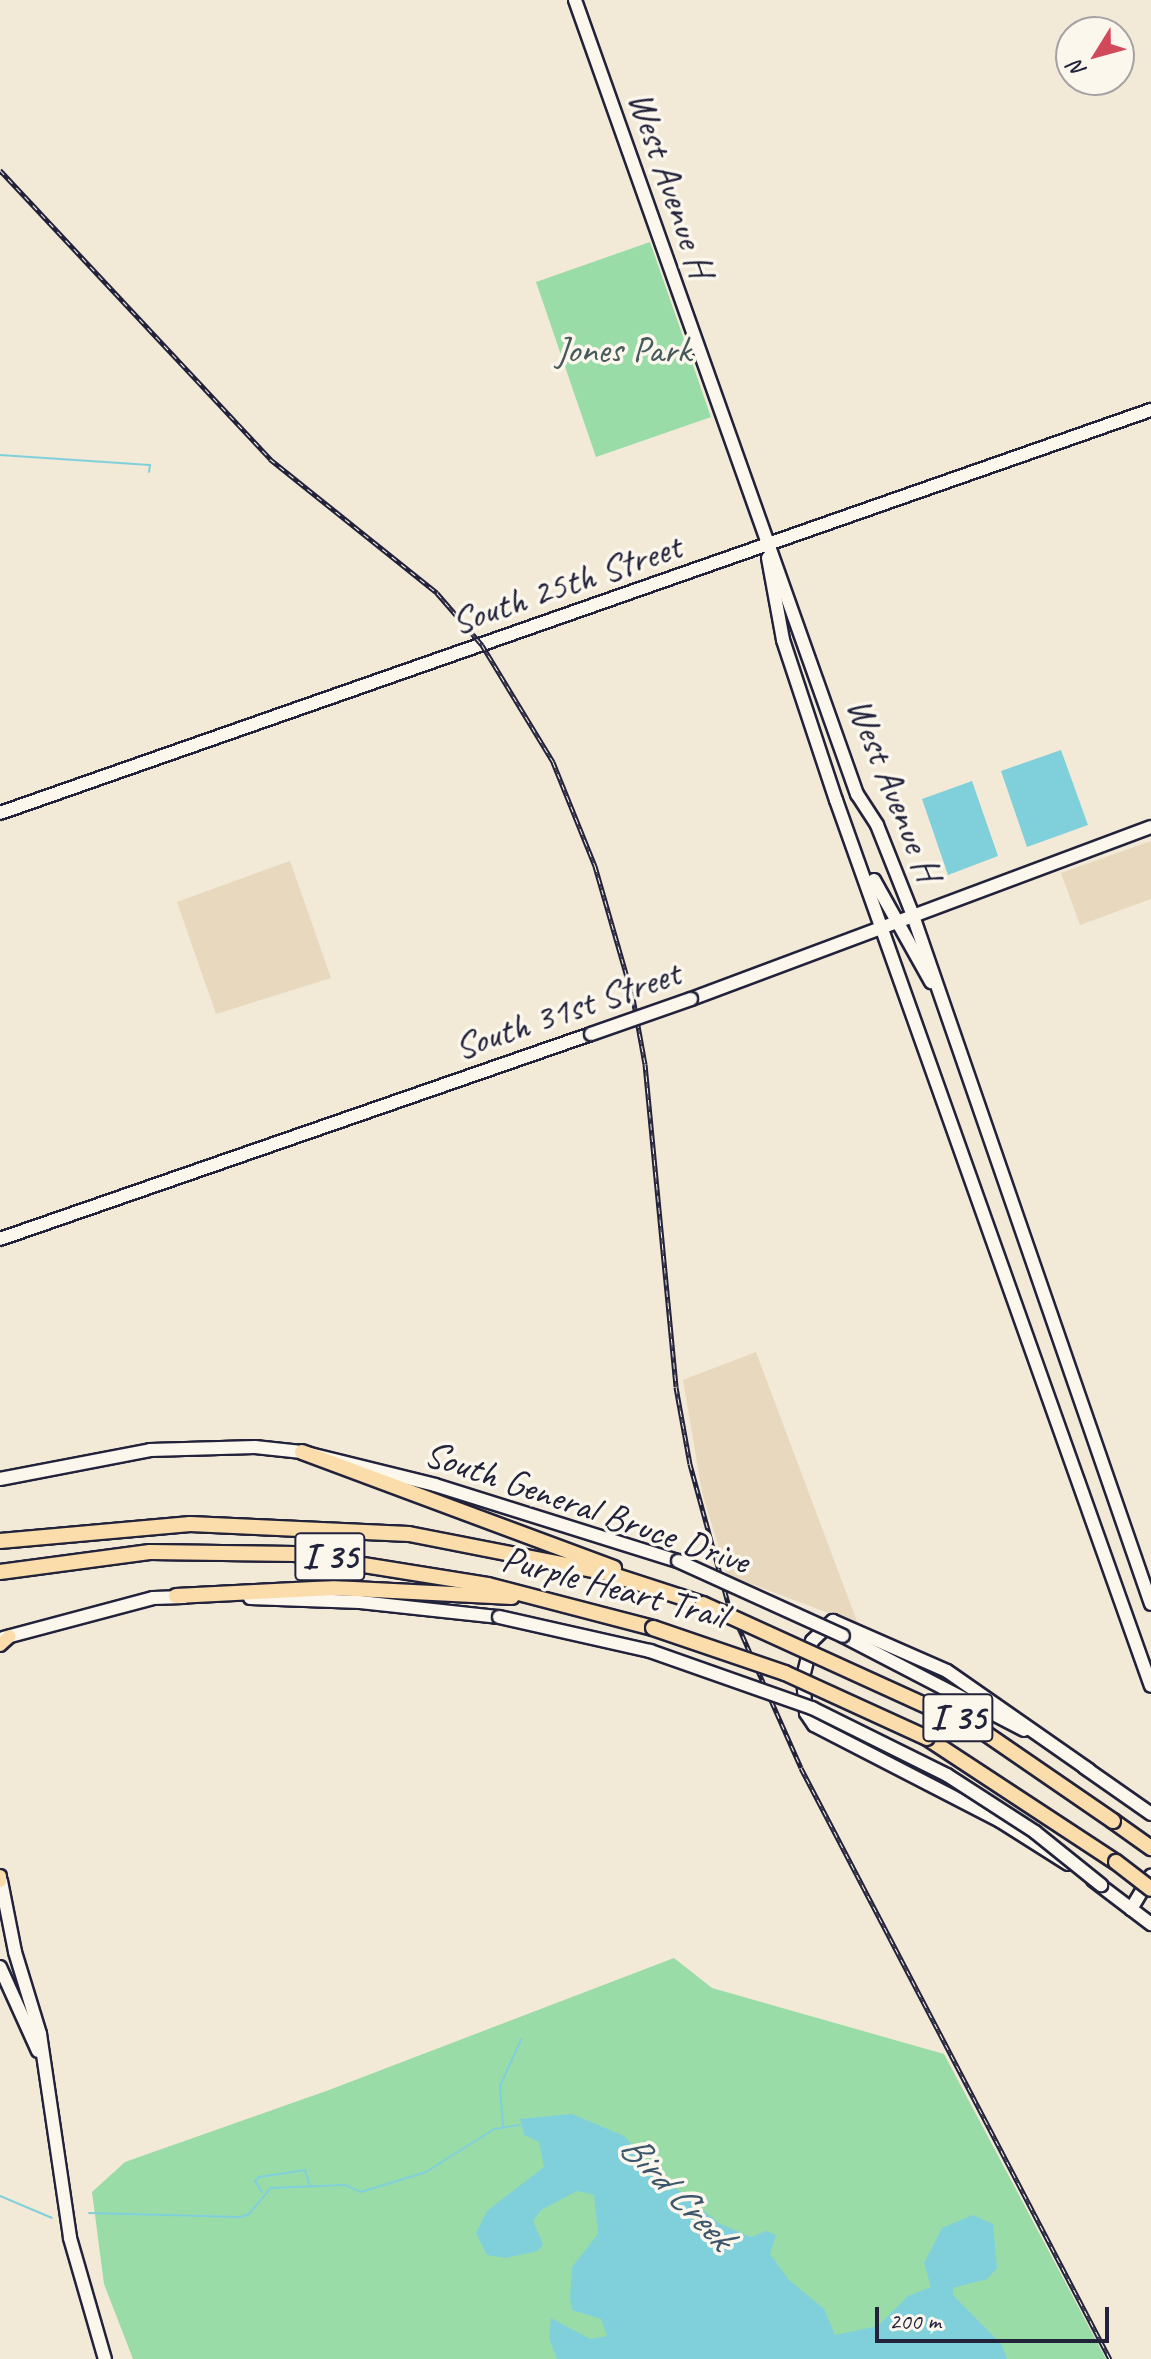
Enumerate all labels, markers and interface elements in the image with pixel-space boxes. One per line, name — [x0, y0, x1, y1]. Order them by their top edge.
north arrow — [1055, 16, 1135, 96]
text: N — [1062, 55, 1093, 83]
street label: West Avenue H — [618, 85, 724, 283]
park label: Jones Park — [555, 327, 691, 373]
street label: South 25th Street — [445, 523, 687, 645]
street label: West Avenue H — [837, 691, 951, 887]
street label: South 31st Street — [448, 950, 686, 1070]
street label: South General Bruce Drive — [419, 1430, 755, 1584]
road number: I 35 — [294, 1525, 366, 1589]
street label: Purple Heart Trail — [498, 1535, 730, 1639]
road number: I 35 — [922, 1686, 994, 1750]
water label: Bird Creek — [610, 2123, 744, 2259]
scale bar — [879, 2291, 1113, 2341]
text: 200 m — [889, 2306, 941, 2336]

